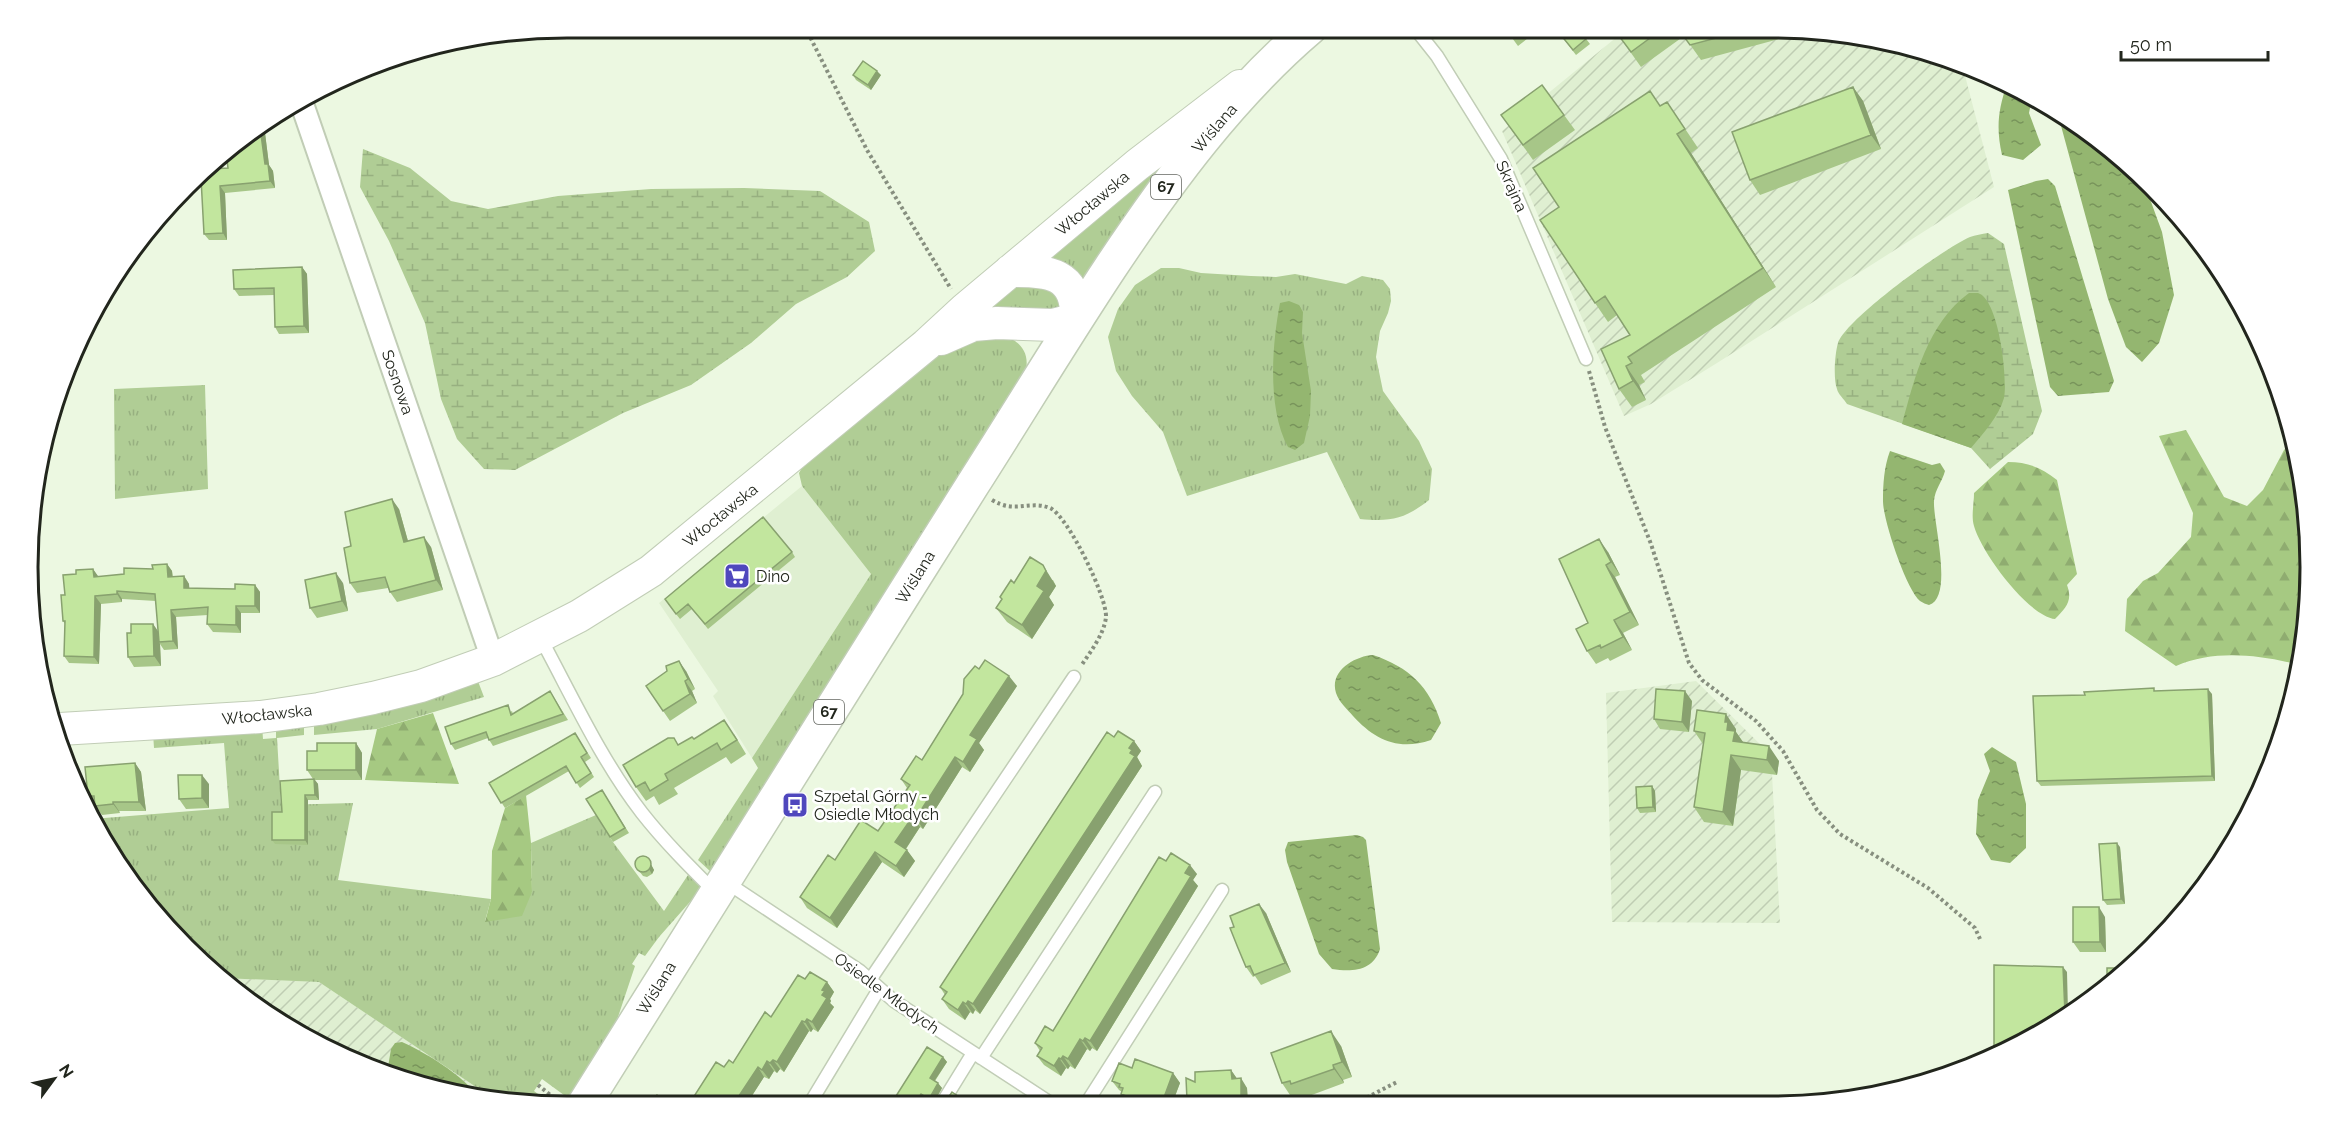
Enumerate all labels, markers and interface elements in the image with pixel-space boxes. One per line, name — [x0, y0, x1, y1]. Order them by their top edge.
scale bar — [2121, 24, 2268, 62]
text: 50 m — [2130, 34, 2172, 55]
street label: Wiślana — [1188, 100, 1241, 157]
street label: Skrajna — [1492, 158, 1531, 215]
street label: Włocławska — [1052, 167, 1133, 240]
road number: 67 — [1151, 175, 1181, 199]
street label: Sosnowa — [378, 347, 417, 417]
street label: Włocławska — [679, 480, 761, 551]
street label: Wiślana — [892, 547, 939, 607]
supermarket icon: Dino — [722, 561, 752, 591]
place label: Dino — [756, 567, 790, 586]
street label: Włocławska — [221, 700, 313, 729]
road number: 67 — [814, 700, 844, 724]
place label: Szpetal Górny - Osiedle Młodych — [814, 787, 939, 824]
bus stop icon: Szpetal Górny - Osiedle Młodych — [780, 790, 810, 820]
street label: Osiedle Młodych — [831, 949, 943, 1038]
street label: Wiślana — [633, 958, 680, 1018]
north arrow — [24, 1049, 84, 1109]
text: N — [55, 1061, 77, 1081]

